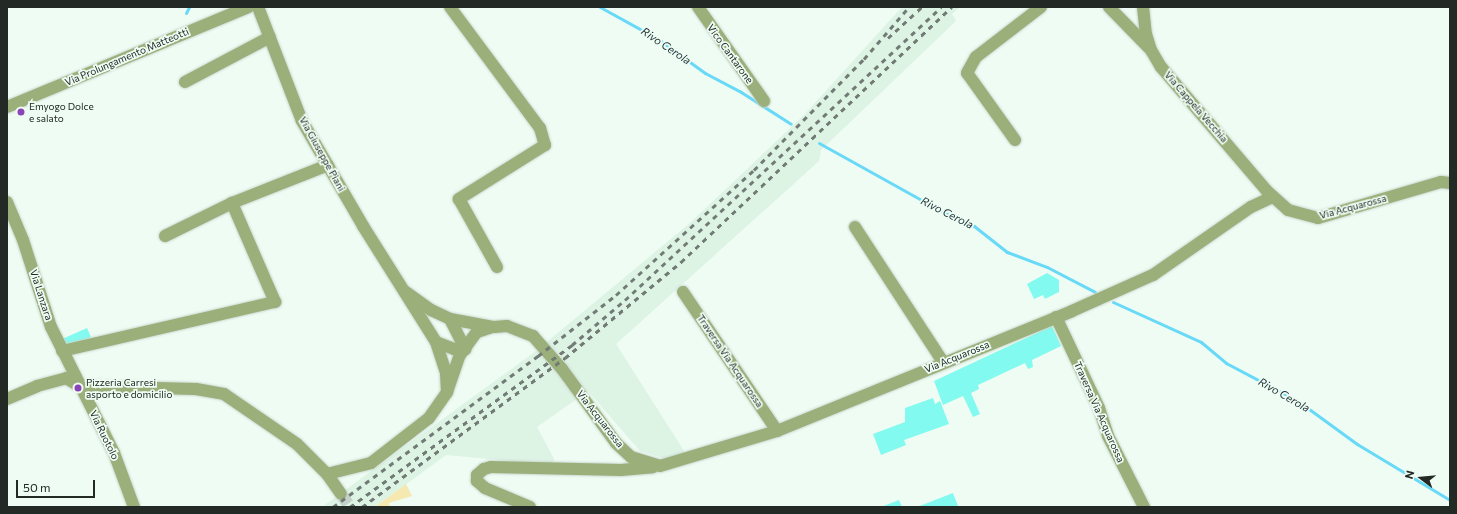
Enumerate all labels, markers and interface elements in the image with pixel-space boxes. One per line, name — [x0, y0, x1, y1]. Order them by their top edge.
street label: Vico Cantarone — [705, 22, 755, 86]
street label: Via Prolungamento Matteotti — [63, 25, 191, 89]
water label: Rivo Cerola — [639, 25, 693, 67]
street label: Via Cappela Vecchia — [1162, 69, 1230, 145]
place label: Emyogo Dolce e salato — [29, 100, 94, 124]
marker: Emyogo Dolce e salato — [16, 107, 26, 117]
street label: Via Giuseppe Piani — [297, 115, 347, 193]
street label: Via Acquarossa — [1318, 192, 1388, 222]
water label: Rivo Cerola — [919, 194, 975, 232]
street label: Via Lanzara — [27, 268, 55, 322]
street label: Traversa Via Acquarossa — [694, 312, 766, 410]
street label: Via Acquarossa — [923, 339, 991, 375]
street label: Traversa Via Acquarossa — [1071, 360, 1127, 464]
water label: Rivo Cerola — [1256, 375, 1312, 415]
place label: Pizzeria Carresi asporto e domicilio — [86, 376, 172, 400]
marker: Pizzeria Carresi asporto e domicilio — [73, 383, 83, 393]
street label: Via Acquarossa — [574, 388, 626, 450]
street label: Via Ruotolo — [87, 408, 121, 462]
north arrow — [1401, 458, 1441, 498]
text: N — [1402, 469, 1416, 480]
scale bar — [18, 472, 97, 498]
text: 50 m — [23, 480, 51, 494]

